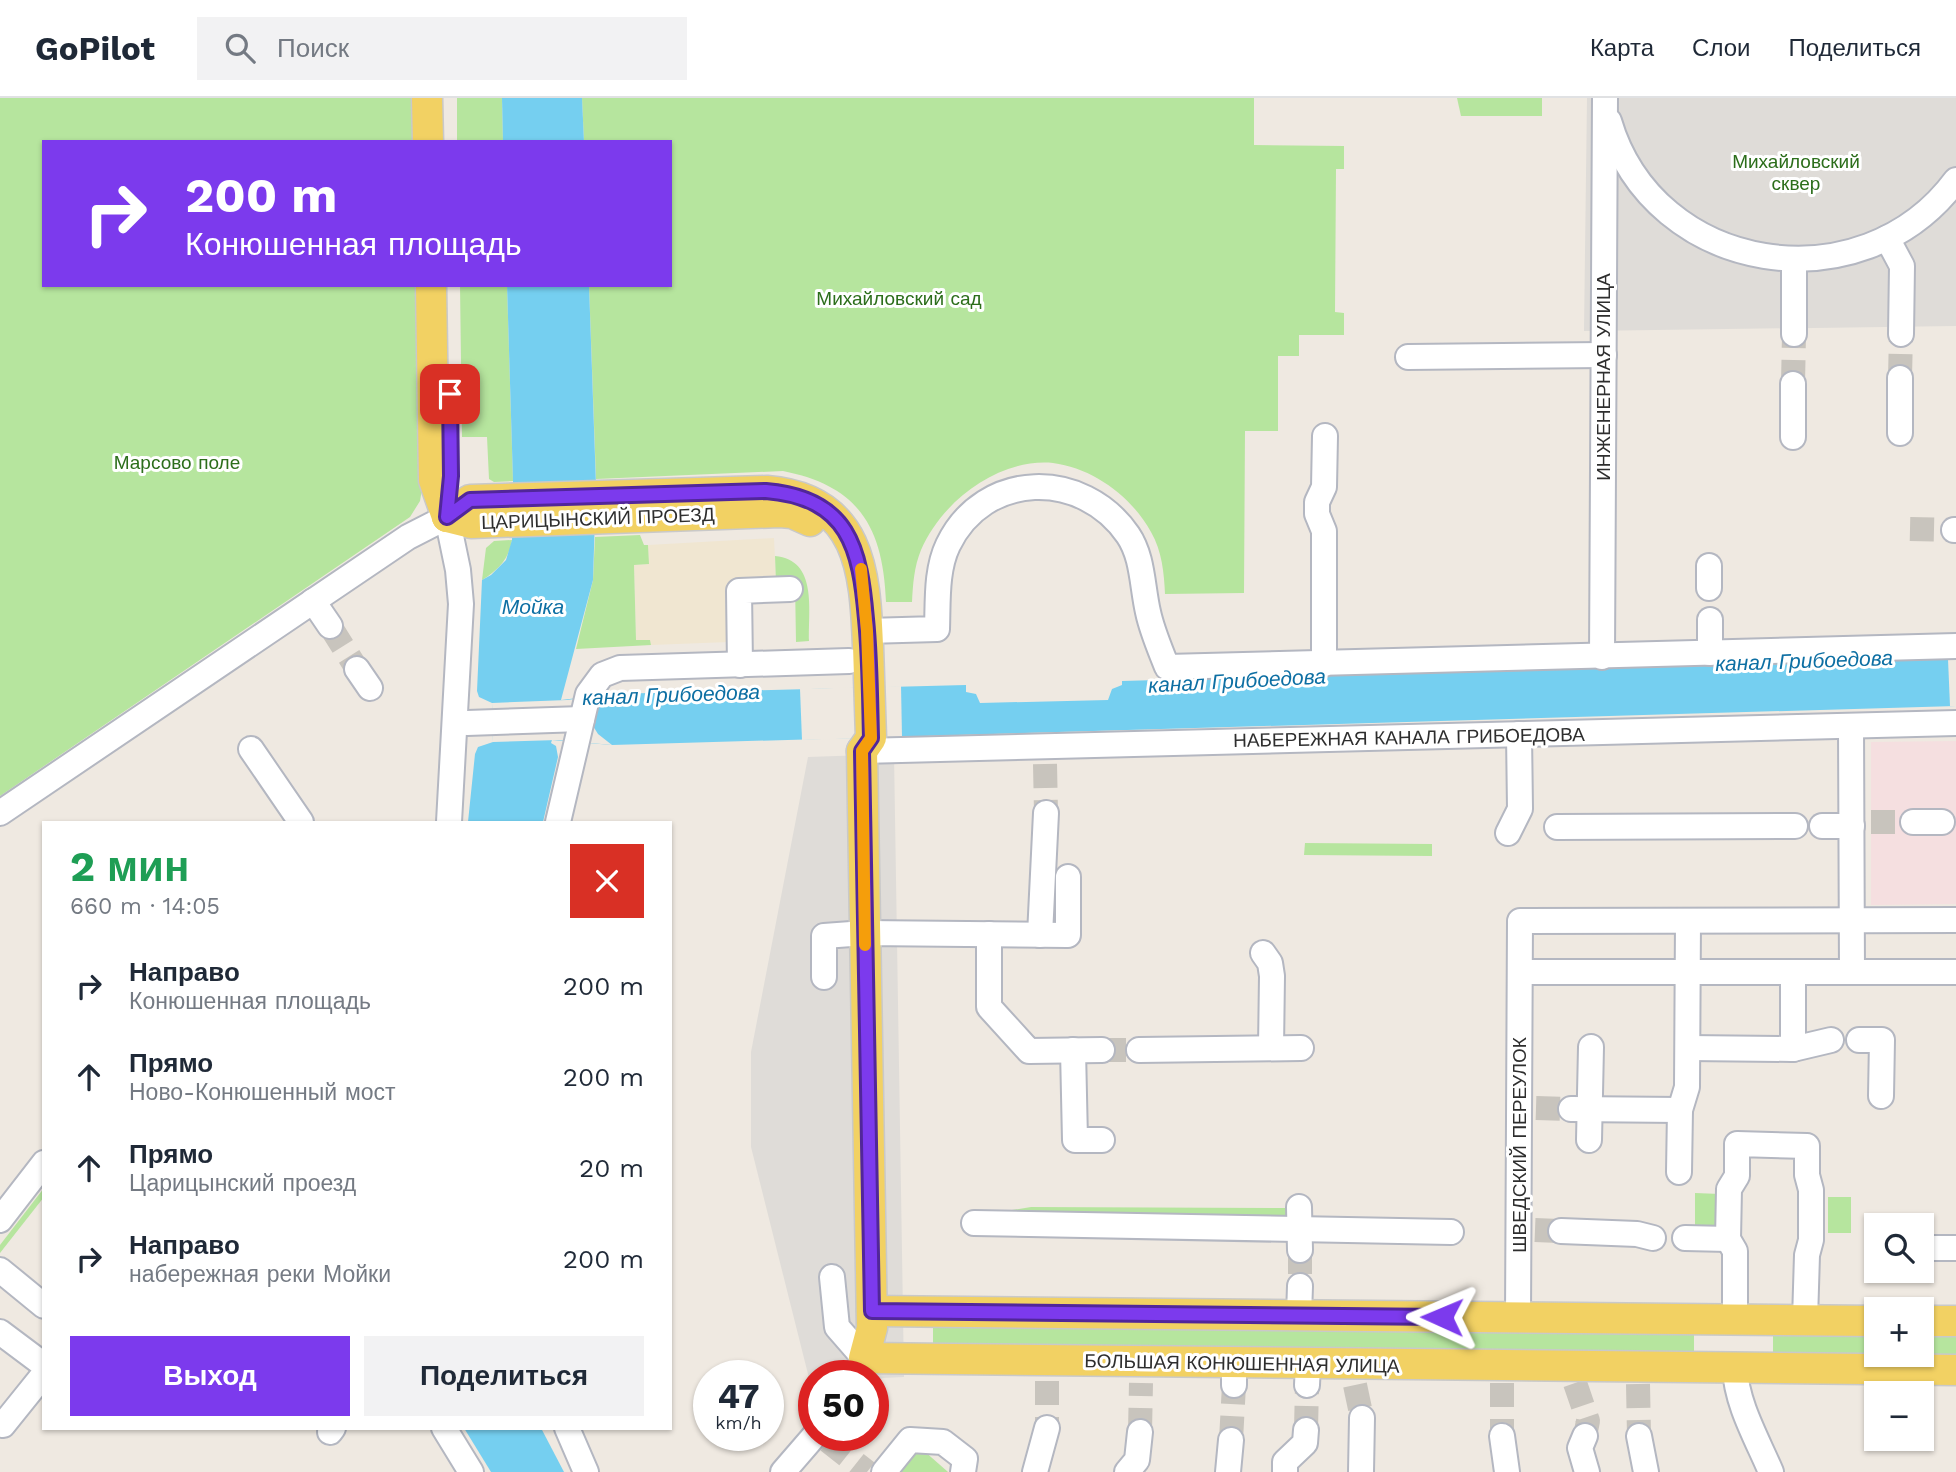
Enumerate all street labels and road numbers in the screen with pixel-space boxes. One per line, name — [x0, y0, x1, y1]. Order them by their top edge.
street label: ИНЖЕНЕРНАЯ УЛИЦА — [1592, 273, 1615, 481]
street label: ЦАРИЦЫНСКИЙ ПРОЕЗД — [481, 503, 715, 534]
street label: НАБЕРЕЖНАЯ КАНАЛА ГРИБОЕДОВА — [1233, 723, 1585, 752]
street label: ШВЕДСКИЙ ПЕРЕУЛОК — [1508, 1037, 1531, 1253]
street label: БОЛЬШАЯ КОНЮШЕННАЯ УЛИЦА — [1084, 1349, 1400, 1378]

